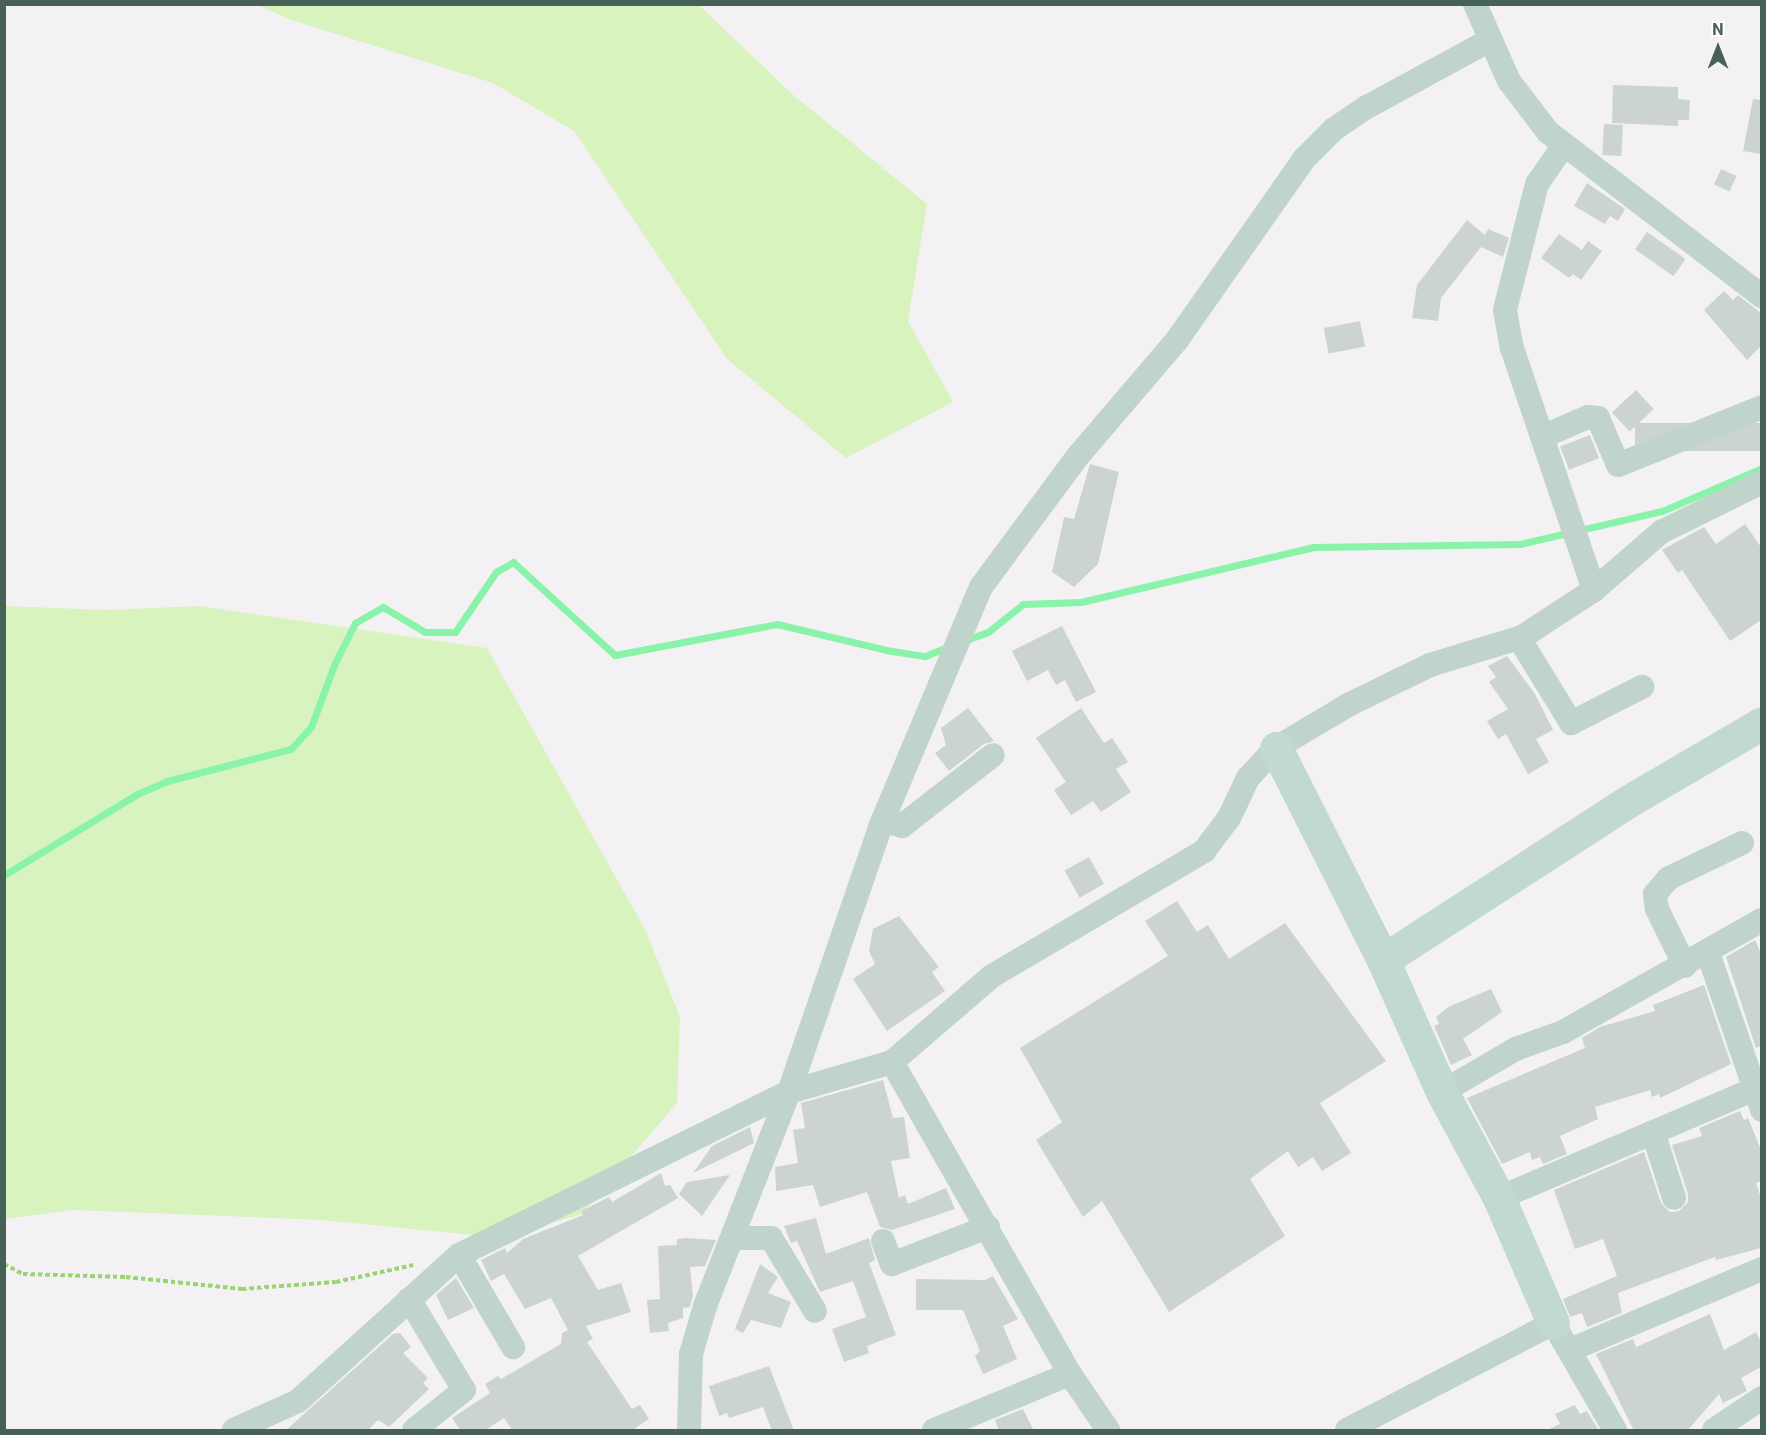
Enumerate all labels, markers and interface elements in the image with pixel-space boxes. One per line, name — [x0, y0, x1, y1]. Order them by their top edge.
north arrow — [1688, 18, 1748, 78]
text: N — [1712, 20, 1724, 39]

